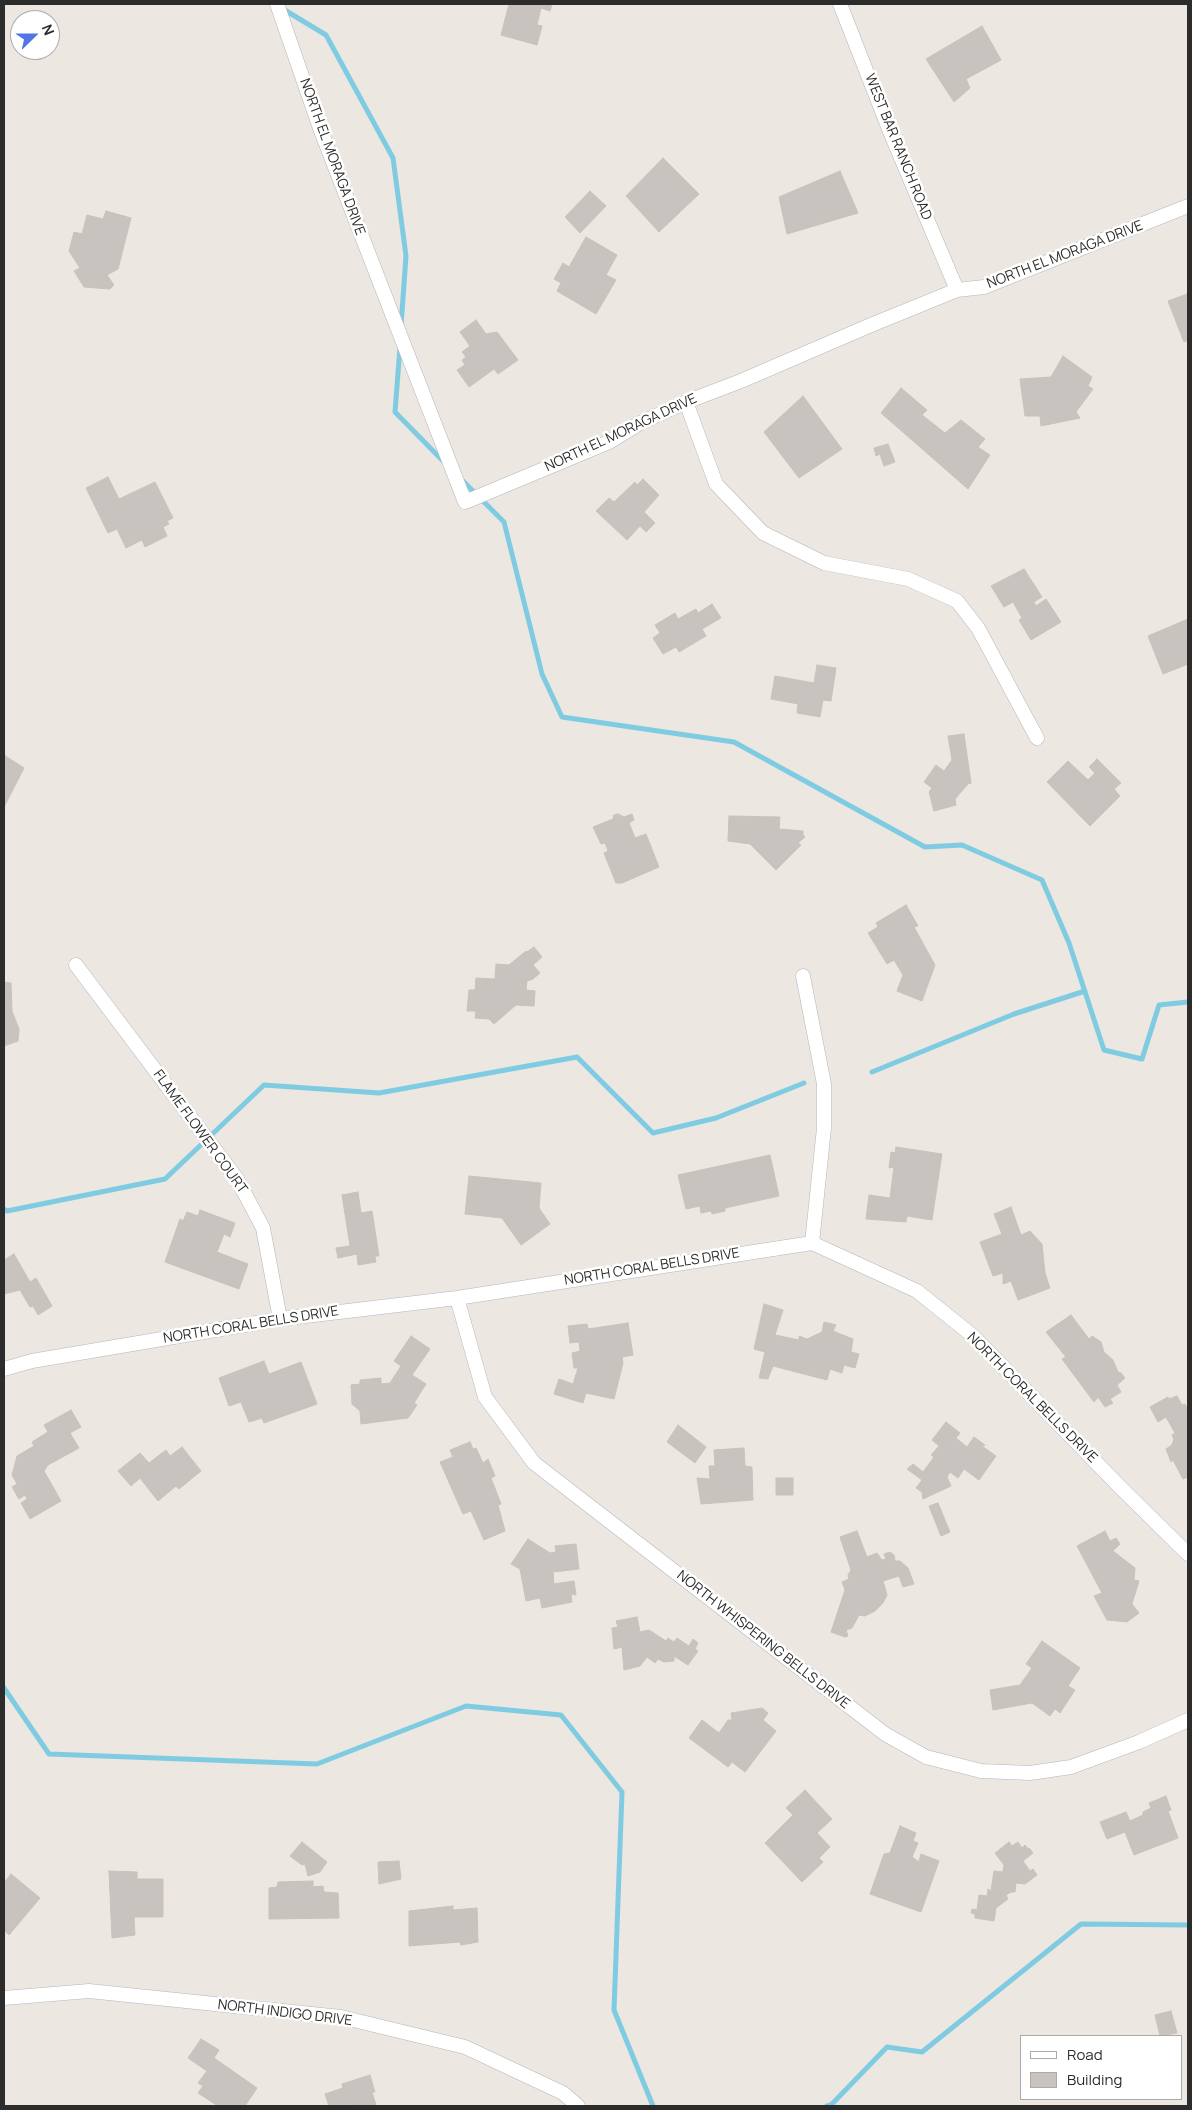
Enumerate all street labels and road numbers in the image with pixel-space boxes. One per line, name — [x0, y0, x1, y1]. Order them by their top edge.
street label: WEST BAR RANCH ROAD — [861, 71, 935, 223]
street label: NORTH EL MORAGA DRIVE — [296, 76, 368, 238]
street label: NORTH EL MORAGA DRIVE — [985, 217, 1145, 293]
street label: NORTH EL MORAGA DRIVE — [542, 390, 700, 476]
street label: FLAME FLOWER COURT — [149, 1067, 251, 1197]
street label: NORTH CORAL BELLS DRIVE — [563, 1245, 741, 1289]
street label: NORTH CORAL BELLS DRIVE — [162, 1303, 340, 1347]
street label: NORTH CORAL BELLS DRIVE — [963, 1329, 1101, 1467]
street label: NORTH WHISPERING BELLS DRIVE — [673, 1567, 853, 1713]
street label: NORTH INDIGO DRIVE — [217, 1996, 353, 2030]

